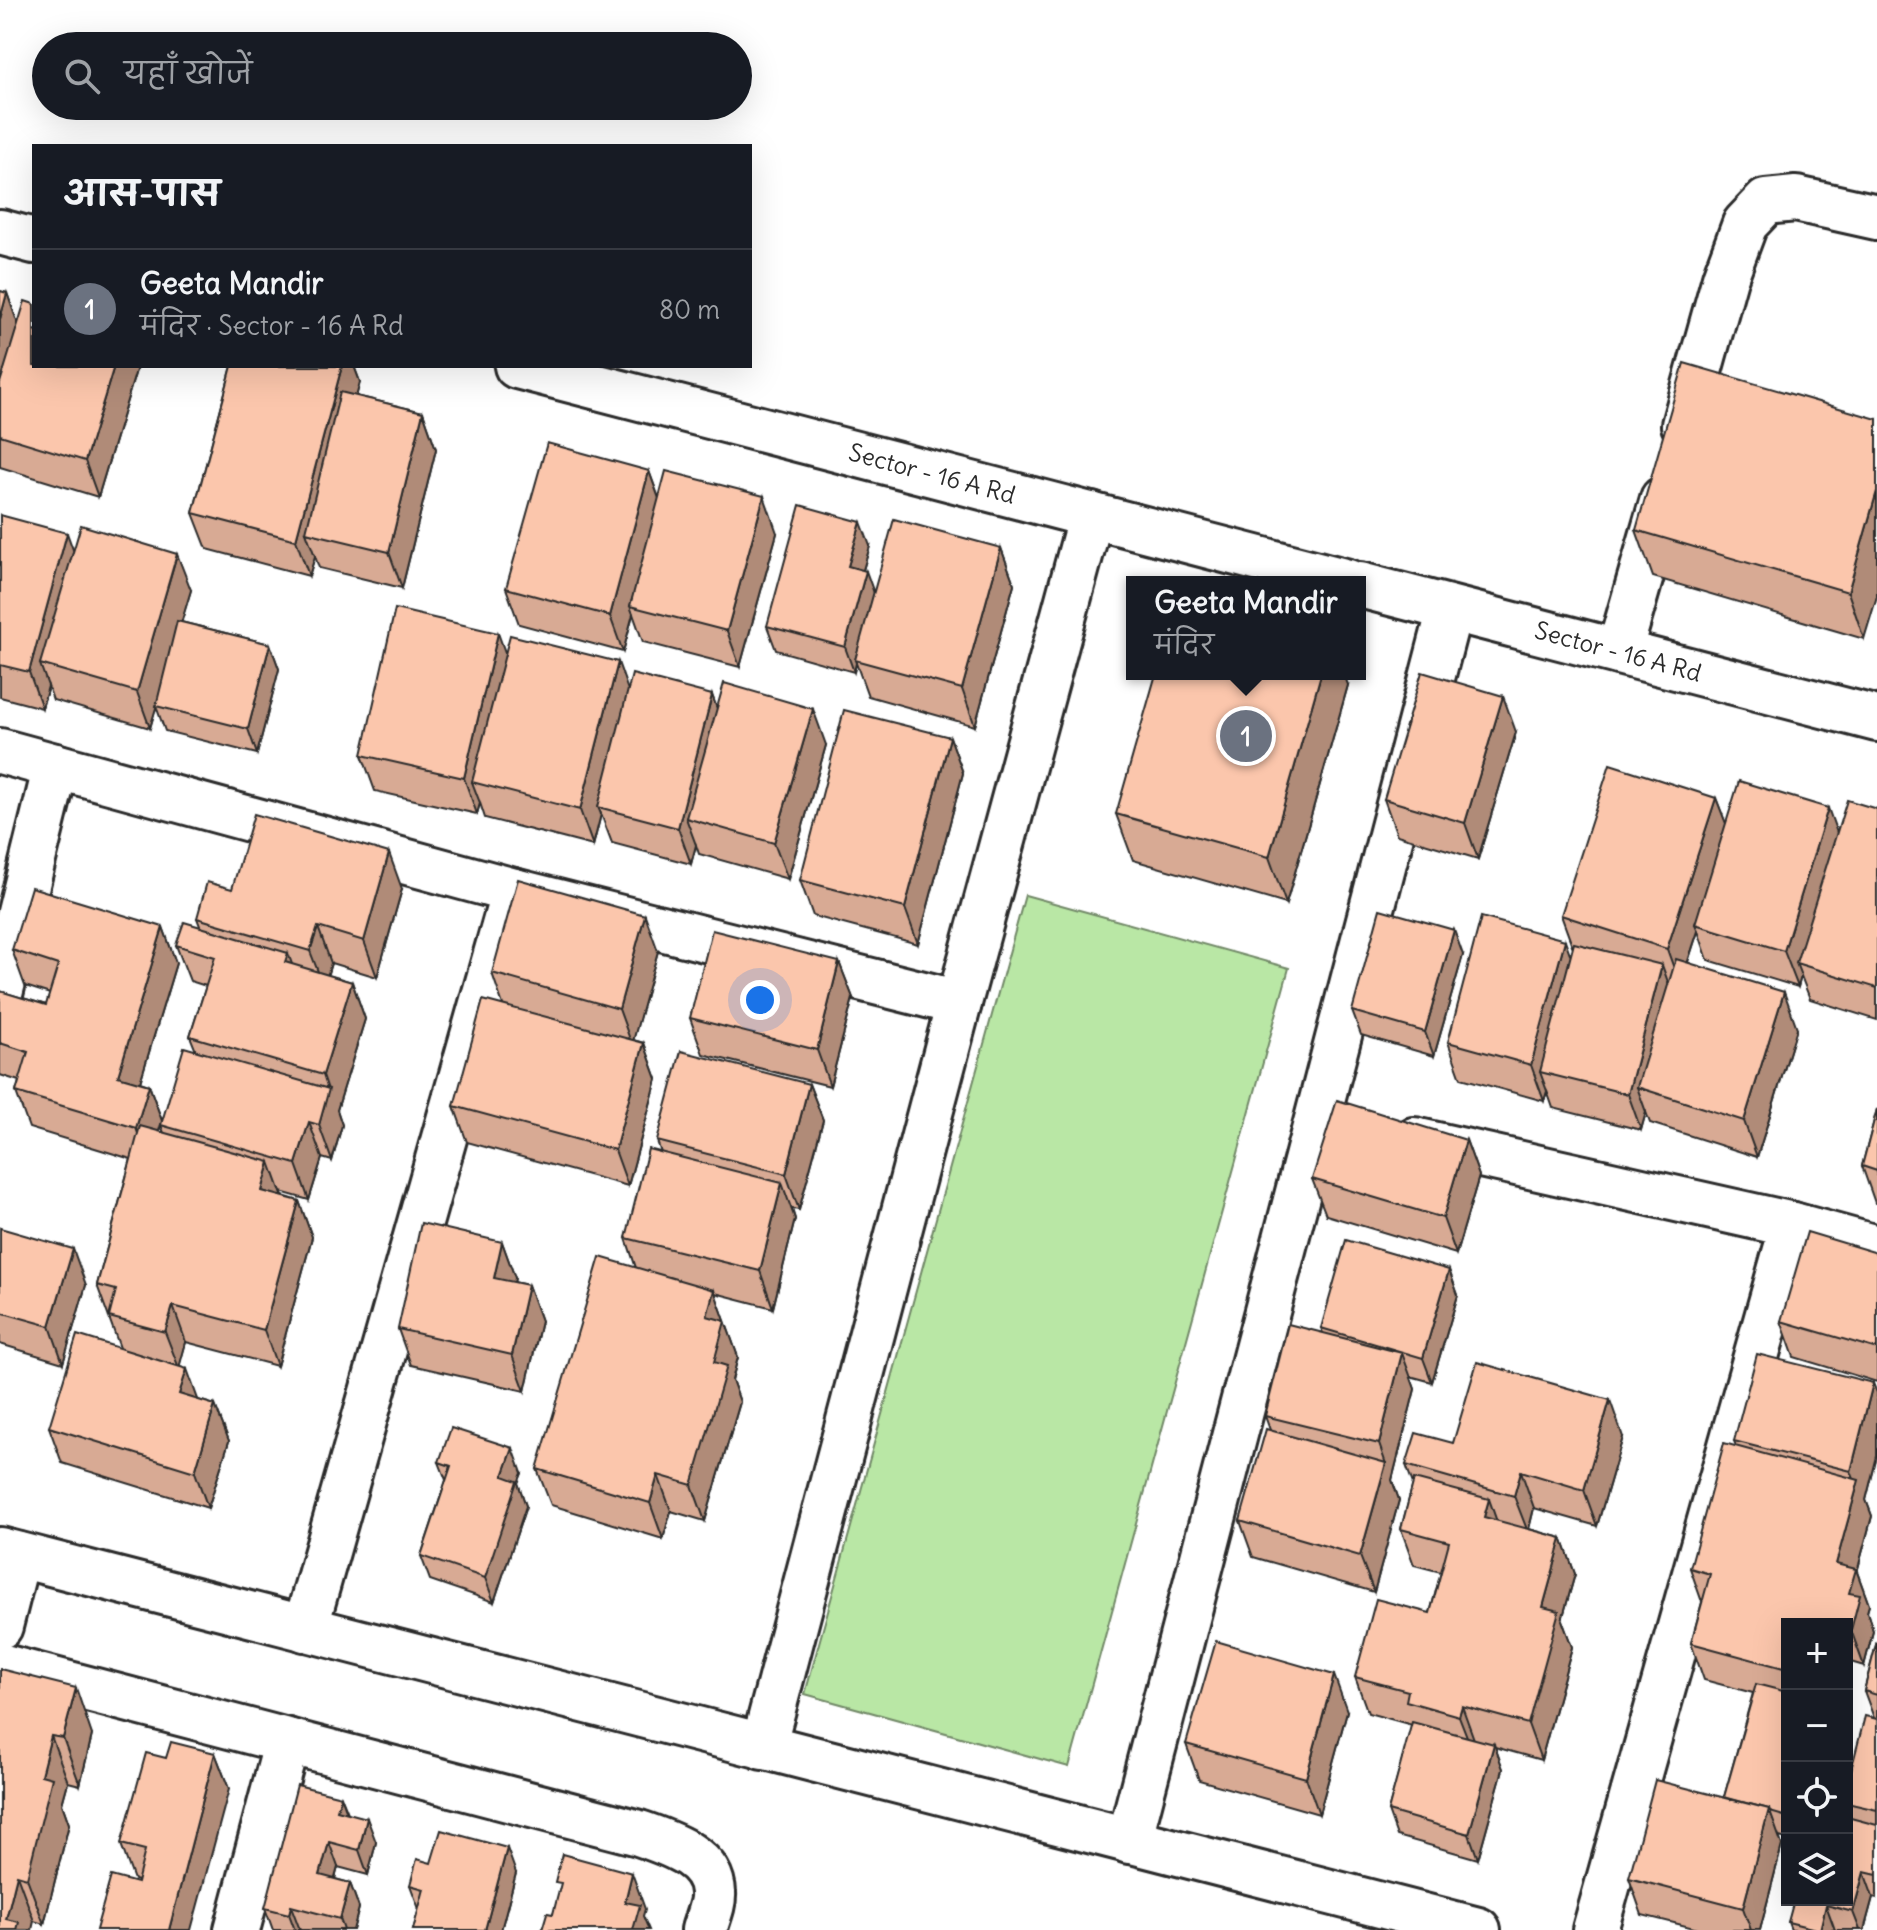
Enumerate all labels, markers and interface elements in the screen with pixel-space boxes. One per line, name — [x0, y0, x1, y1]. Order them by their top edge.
search box — [32, 32, 752, 120]
icon: search — [60, 54, 104, 98]
text: यहाँ खोजें — [124, 54, 252, 92]
text: आस-पास — [64, 171, 220, 214]
text: Geeta Mandir — [140, 264, 324, 302]
text: 1 — [85, 293, 95, 326]
text: 80 m — [659, 293, 720, 326]
text: मंदिर · Sector - 16 A Rd — [140, 309, 403, 342]
street label: Sector - 16 A Rd — [846, 436, 1019, 510]
popup — [1126, 576, 1366, 680]
text: Geeta Mandir — [1154, 583, 1338, 621]
street label: Sector - 16 A Rd — [1532, 614, 1705, 688]
text: मंदिर — [1154, 628, 1214, 661]
pin: 1 — [1220, 706, 1272, 766]
your location — [740, 980, 780, 1020]
map controls — [1781, 1618, 1853, 1906]
button: + — [1781, 1618, 1853, 1690]
button: − — [1781, 1690, 1853, 1762]
button: locate — [1781, 1762, 1853, 1834]
button: layers — [1781, 1834, 1853, 1906]

